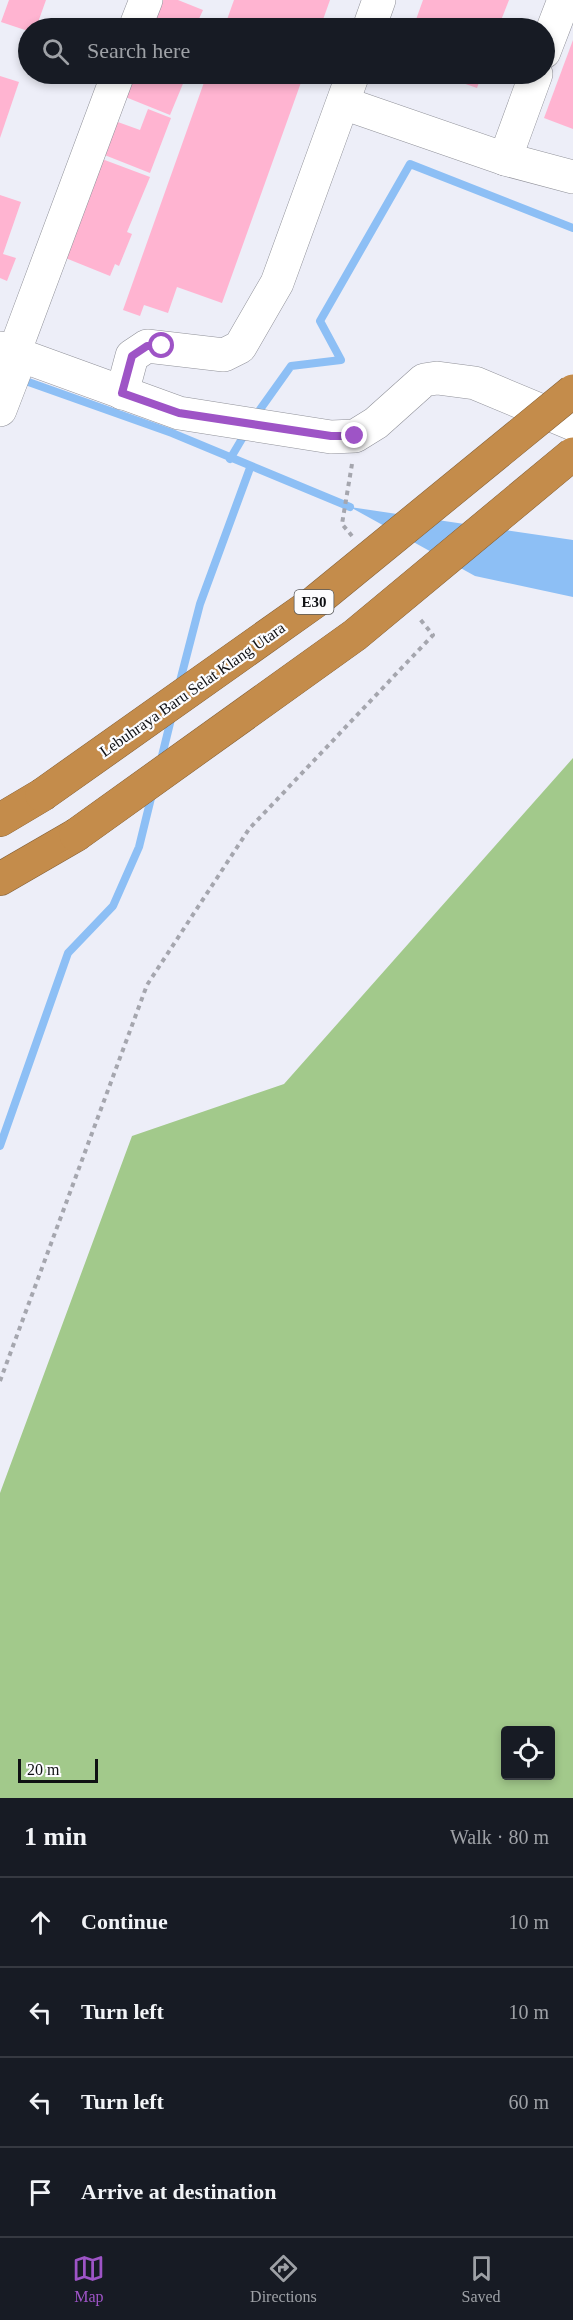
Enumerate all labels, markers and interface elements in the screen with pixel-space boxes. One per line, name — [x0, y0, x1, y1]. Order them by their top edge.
search box — [18, 18, 555, 84]
icon: search — [39, 35, 72, 68]
text: Search here — [87, 38, 190, 63]
route start — [148, 332, 174, 358]
route end — [341, 422, 367, 448]
road number: E30 — [294, 590, 334, 614]
street label: Lebuhraya Baru Selat Klang Utara — [96, 619, 289, 761]
map controls — [501, 1726, 555, 1780]
button: locate — [501, 1726, 555, 1780]
scale bar — [18, 1756, 98, 1784]
text: 20 m — [27, 1761, 59, 1778]
text: 1 min — [24, 1822, 87, 1851]
text: Walk · 80 m — [450, 1826, 549, 1848]
icon: ahead — [24, 1906, 57, 1939]
text: Continue — [81, 1909, 168, 1934]
text: 10 m — [508, 1911, 549, 1933]
icon: left — [24, 1996, 57, 2029]
text: Turn left — [81, 1999, 164, 2024]
text: 10 m — [508, 2001, 549, 2023]
icon: left — [24, 2086, 57, 2119]
text: Turn left — [81, 2089, 164, 2114]
text: 60 m — [508, 2091, 549, 2113]
icon: arrive — [24, 2176, 57, 2209]
text: Arrive at destination — [81, 2179, 277, 2204]
tab: Map — [72, 2252, 105, 2306]
tab: Directions — [250, 2252, 317, 2306]
tab: Saved — [461, 2252, 501, 2306]

